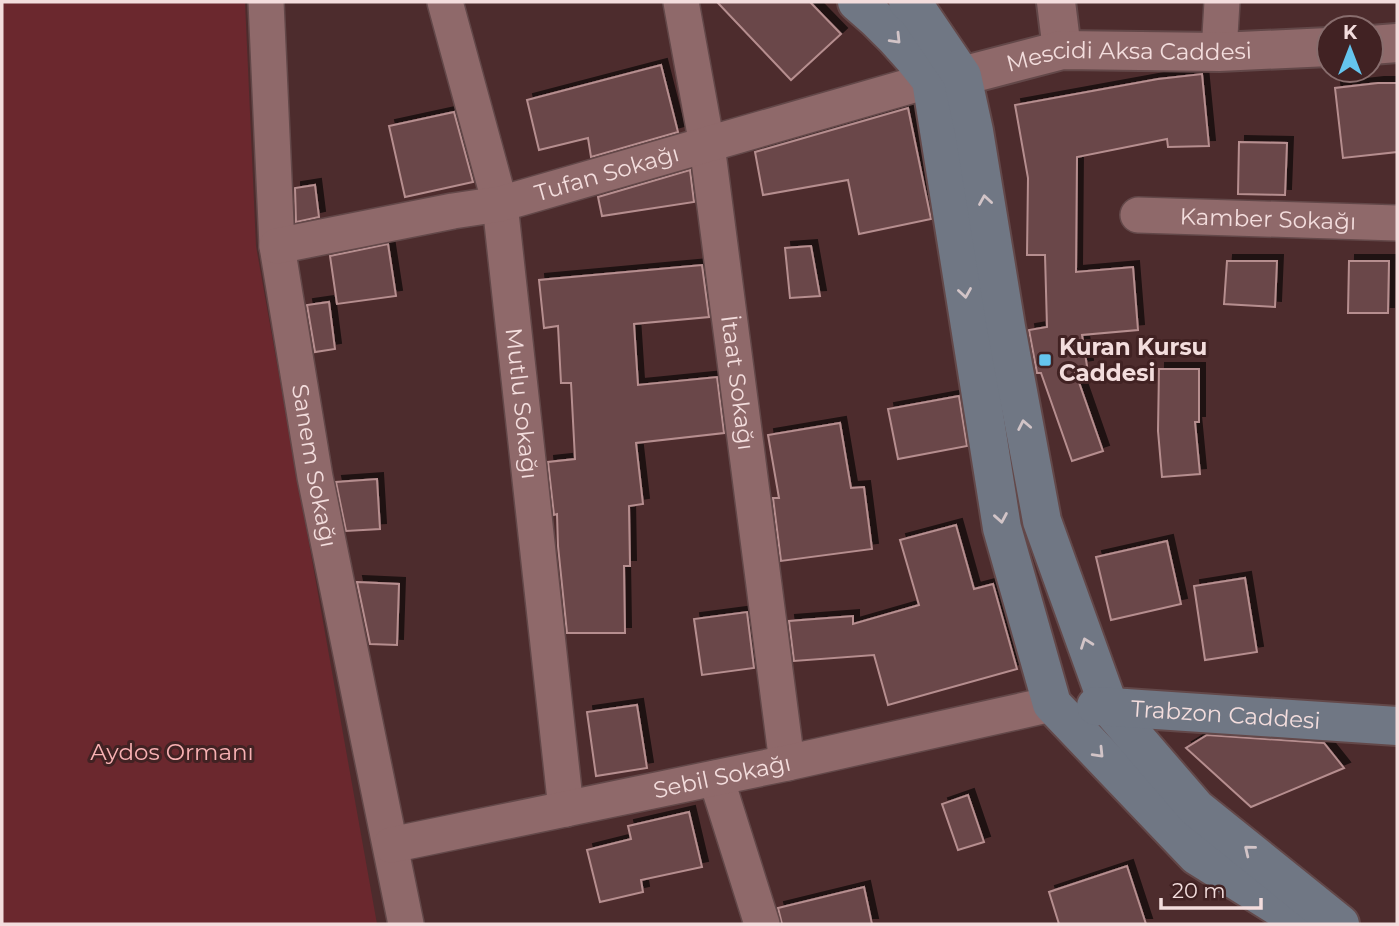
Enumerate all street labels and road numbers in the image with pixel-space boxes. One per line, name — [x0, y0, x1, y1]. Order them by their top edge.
street label: Mescidi Aksa Caddesi — [1003, 36, 1252, 78]
street label: Tufan Sokağı — [531, 139, 682, 207]
street label: Kamber Sokağı — [1179, 202, 1357, 236]
street label: İtaat Sokağı — [715, 313, 760, 452]
street label: Mutlu Sokağı — [500, 326, 544, 481]
street label: Sanem Sokağı — [286, 382, 343, 550]
street label: Trabzon Caddesi — [1130, 694, 1321, 735]
street label: Sebil Sokağı — [651, 749, 793, 804]

